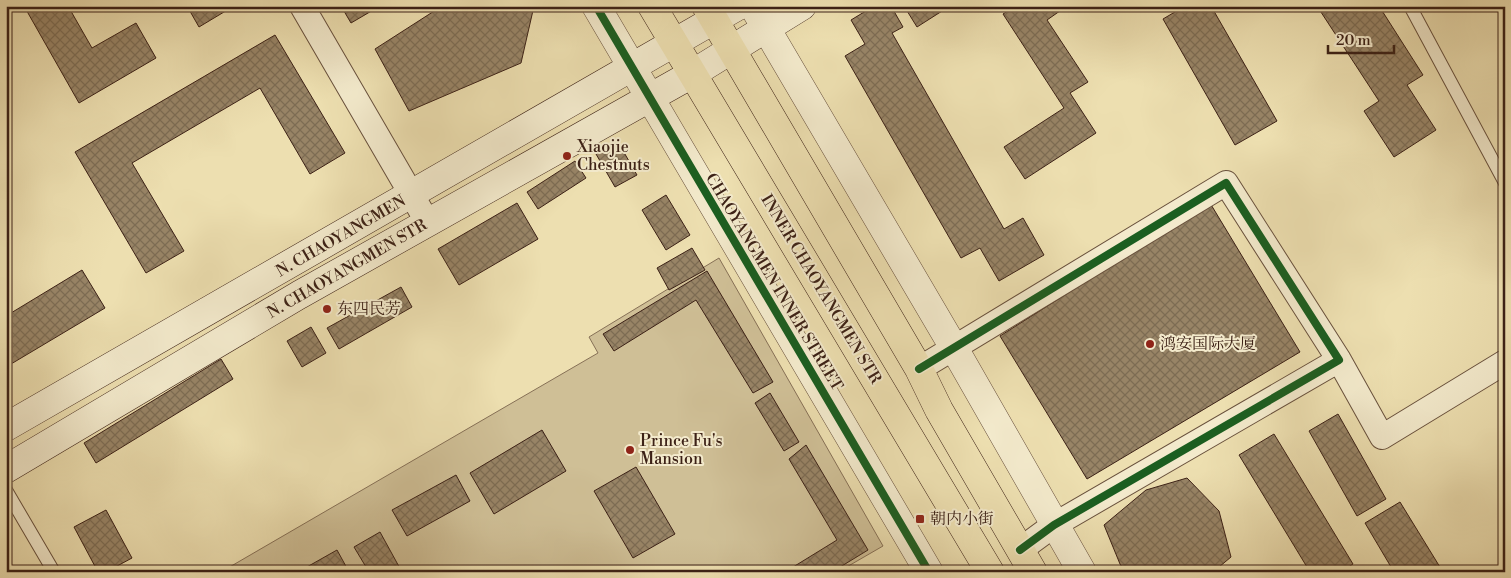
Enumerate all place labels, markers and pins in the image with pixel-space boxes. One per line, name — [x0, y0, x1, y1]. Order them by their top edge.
place label: Xiaojie Chestnuts — [576, 137, 650, 175]
marker: Xiaojie Chestnuts — [561, 150, 573, 162]
place label: 东四民芳 — [337, 299, 401, 319]
marker: 东四民芳 — [321, 303, 333, 315]
place label: 鸿安国际大厦 — [1160, 334, 1256, 354]
marker: 鸿安国际大厦 — [1144, 338, 1156, 350]
place label: Prince Fu's Mansion — [640, 431, 723, 469]
marker: Prince Fu's Mansion — [624, 444, 636, 456]
place label: 朝内小街 — [930, 509, 994, 529]
marker: 朝内小街 — [914, 513, 926, 525]

